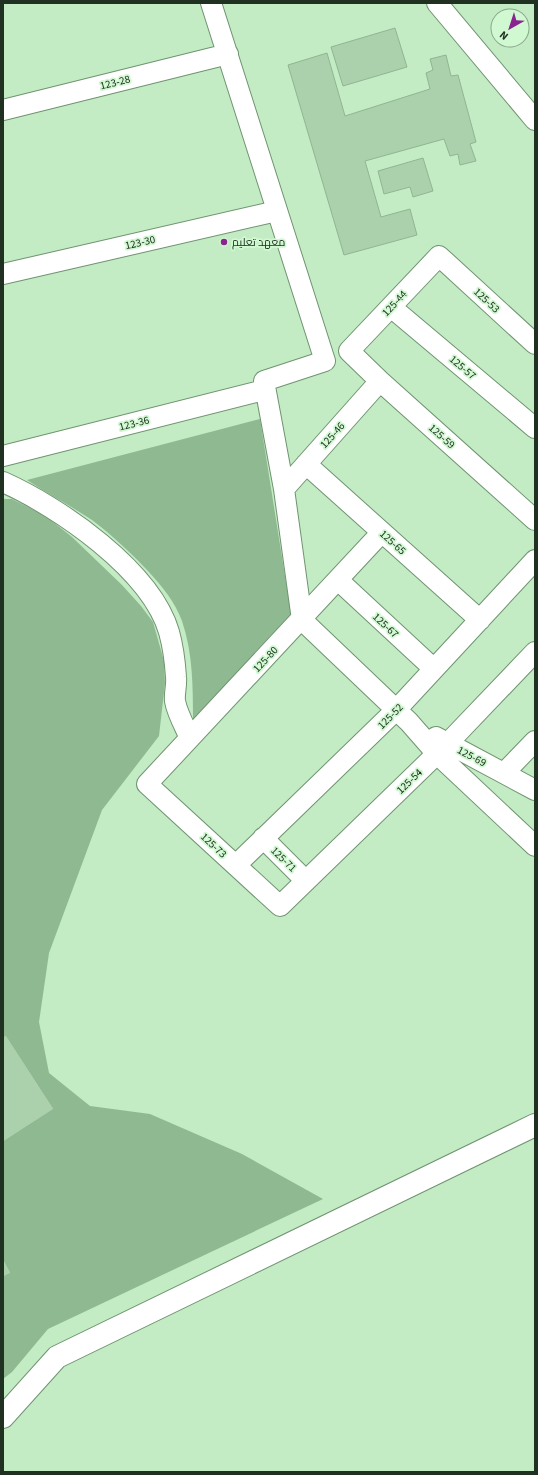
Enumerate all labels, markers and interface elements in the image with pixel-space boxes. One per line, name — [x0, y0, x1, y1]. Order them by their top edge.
north arrow — [490, 8, 530, 48]
text: N — [496, 27, 512, 44]
street label: 123-28 — [98, 71, 132, 93]
street label: 123-30 — [123, 232, 157, 253]
place label: معهد تعليم — [232, 235, 285, 250]
marker: معهد تعليم — [219, 237, 229, 247]
street label: 125-53 — [470, 284, 503, 316]
street label: 125-44 — [378, 287, 411, 320]
street label: 125-57 — [446, 352, 479, 383]
street label: 123-36 — [117, 412, 151, 434]
street label: 125-46 — [317, 418, 349, 452]
street label: 125-59 — [425, 421, 458, 452]
street label: 125-65 — [376, 527, 409, 558]
street label: 125-67 — [369, 609, 402, 641]
street label: 125-80 — [249, 643, 281, 676]
street label: 125-52 — [374, 700, 407, 733]
street label: 125-69 — [455, 743, 489, 770]
street label: 125-54 — [393, 765, 426, 797]
street label: 125-73 — [197, 829, 230, 861]
street label: 125-71 — [267, 843, 300, 875]

